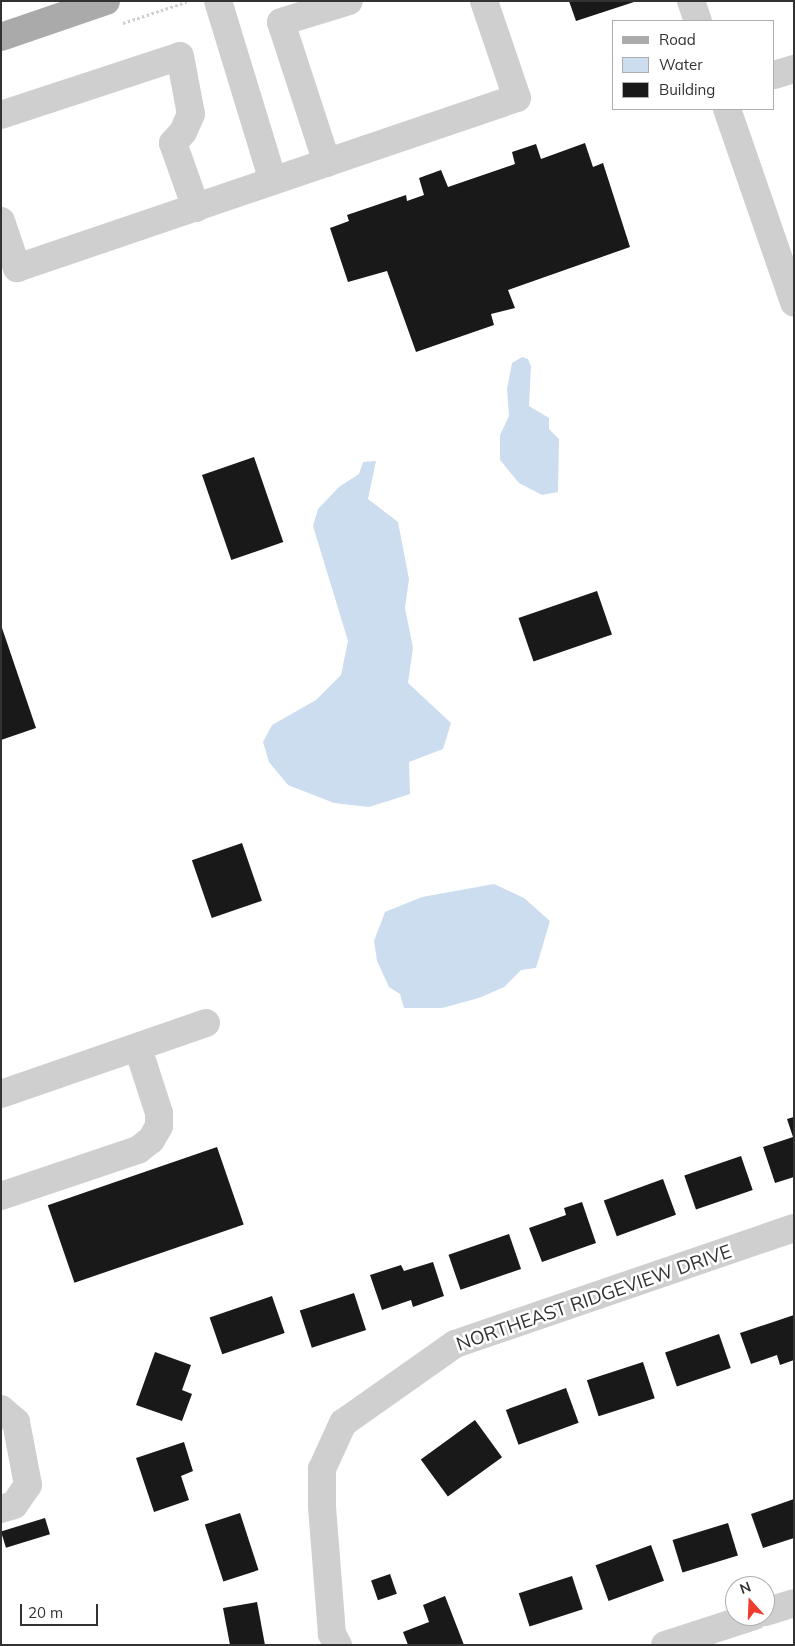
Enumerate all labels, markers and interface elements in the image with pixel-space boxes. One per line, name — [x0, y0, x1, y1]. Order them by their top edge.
legend — [612, 20, 775, 110]
text: Road — [659, 30, 696, 49]
text: Water — [659, 55, 703, 74]
text: Building — [659, 80, 715, 99]
street label: NORTHEAST RIDGEVIEW DRIVE — [453, 1240, 735, 1356]
north arrow — [725, 1576, 775, 1626]
text: N — [737, 1578, 753, 1598]
scale bar — [22, 1594, 100, 1626]
text: 20 m — [28, 1603, 63, 1622]

